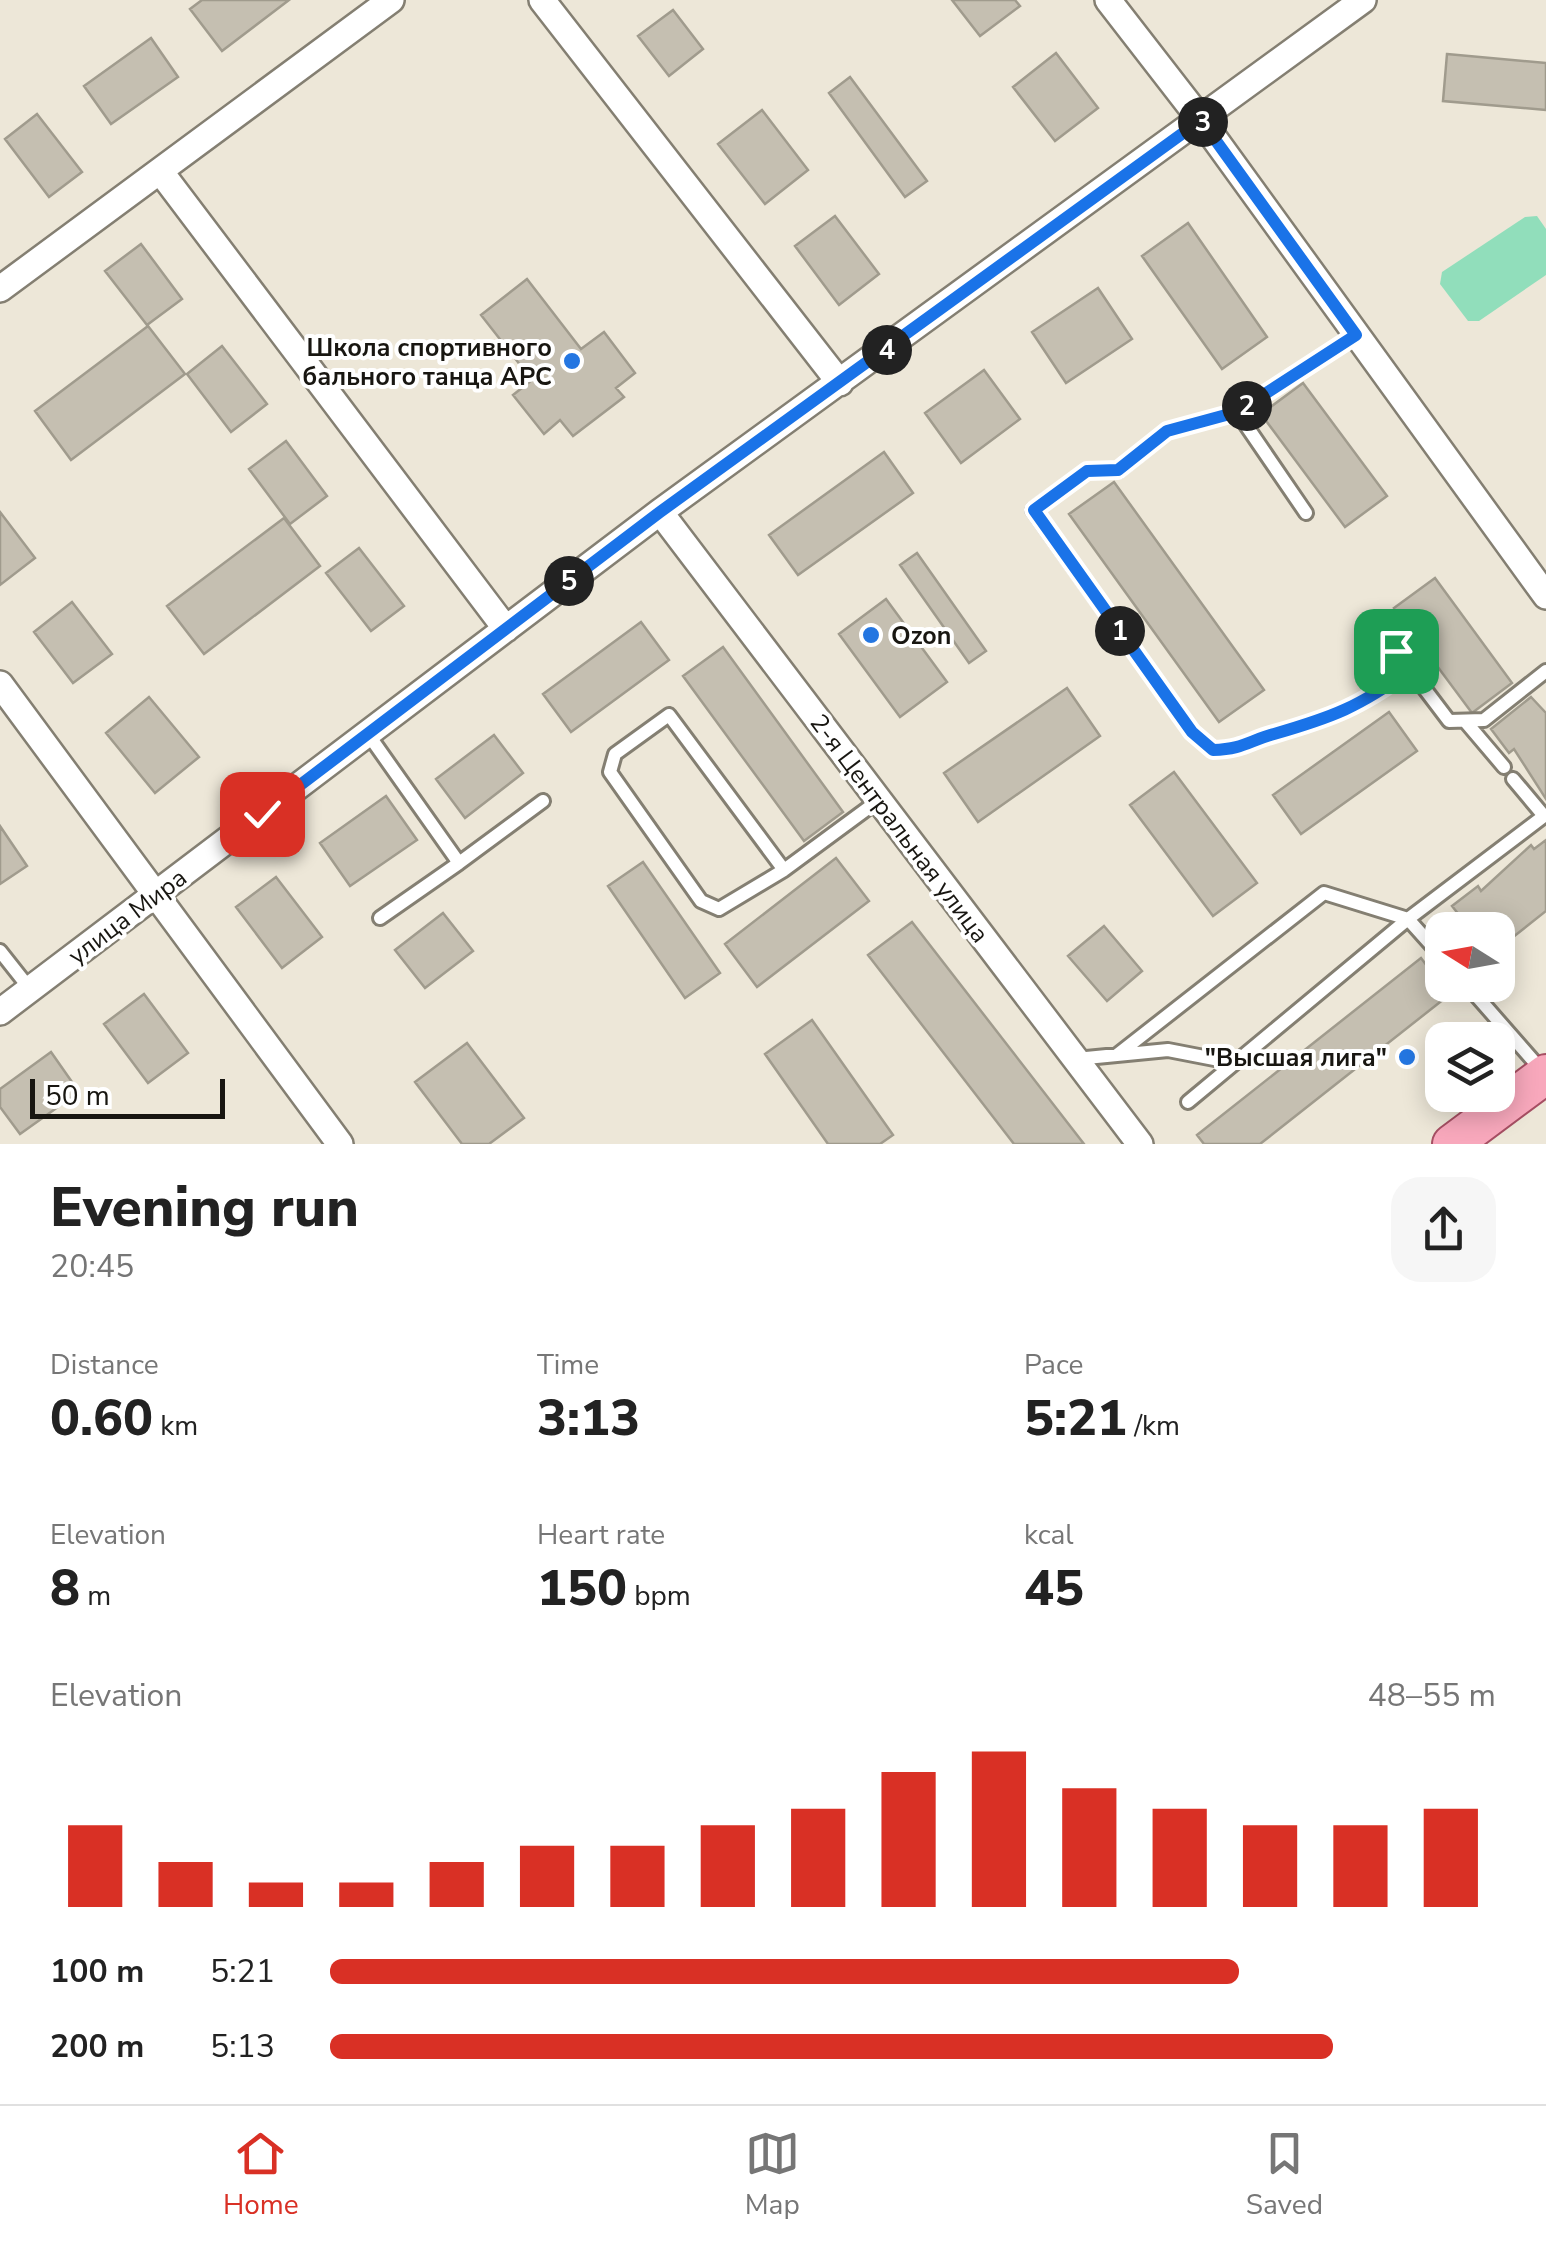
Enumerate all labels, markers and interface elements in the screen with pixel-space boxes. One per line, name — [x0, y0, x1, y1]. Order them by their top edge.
pin: 3 — [1178, 97, 1228, 147]
text: 3 — [1195, 103, 1211, 141]
pin: 4 — [862, 325, 912, 375]
place label: Школа спортивного бального танца АРС — [303, 331, 552, 394]
text: 4 — [879, 331, 895, 369]
marker: Школа спортивного бального танца АРС — [561, 350, 583, 372]
pin: 2 — [1222, 381, 1272, 431]
text: 2 — [1239, 387, 1255, 425]
pin: 5 — [544, 556, 594, 606]
text: 5 — [561, 562, 577, 600]
pin: 1 — [1095, 606, 1145, 656]
pin — [1354, 609, 1439, 694]
text: 1 — [1112, 612, 1128, 650]
place label: Ozon — [891, 619, 951, 653]
marker: Ozon — [860, 624, 882, 646]
icon: arrive — [1369, 624, 1424, 679]
street label: 2-я Центральная улица — [802, 707, 997, 950]
pin — [220, 772, 305, 857]
icon: check — [235, 787, 290, 842]
street label: улица Мира — [61, 861, 194, 973]
north arrow — [1425, 912, 1515, 1002]
map controls — [1425, 912, 1515, 1112]
button: layers — [1425, 1022, 1515, 1112]
place label: "Высшая лига" — [1205, 1041, 1387, 1075]
marker: "Высшая лига" — [1396, 1046, 1418, 1068]
scale bar — [30, 1074, 225, 1118]
text: 50 m — [45, 1077, 110, 1115]
text: Evening run — [50, 1170, 359, 1245]
button: share — [1391, 1177, 1496, 1282]
text: 20:45 — [50, 1245, 134, 1288]
text: Distance — [50, 1346, 159, 1384]
text: Time — [537, 1346, 599, 1384]
text: Pace — [1024, 1346, 1083, 1384]
text: 0.60 — [50, 1384, 153, 1453]
text: 3:13 — [537, 1384, 640, 1453]
text: 5:21 — [1024, 1384, 1127, 1453]
text: km — [153, 1407, 198, 1445]
text: /km — [1127, 1407, 1180, 1445]
text: Elevation — [50, 1516, 166, 1554]
text: Heart rate — [537, 1516, 665, 1554]
text: kcal — [1024, 1516, 1074, 1554]
text: 8 — [50, 1554, 80, 1623]
text: 150 — [537, 1554, 627, 1623]
text: 45 — [1024, 1554, 1084, 1623]
text: m — [80, 1577, 111, 1615]
text: bpm — [627, 1577, 691, 1615]
text: Elevation — [50, 1674, 183, 1717]
text: 48–55 m — [1368, 1674, 1496, 1717]
text: 100 m — [50, 1950, 144, 1993]
text: 5:21 — [210, 1950, 275, 1993]
text: 200 m — [50, 2025, 144, 2068]
text: 5:13 — [210, 2025, 275, 2068]
tab: Home — [223, 2126, 299, 2224]
tab: Map — [745, 2126, 800, 2224]
tab: Saved — [1246, 2126, 1323, 2224]

